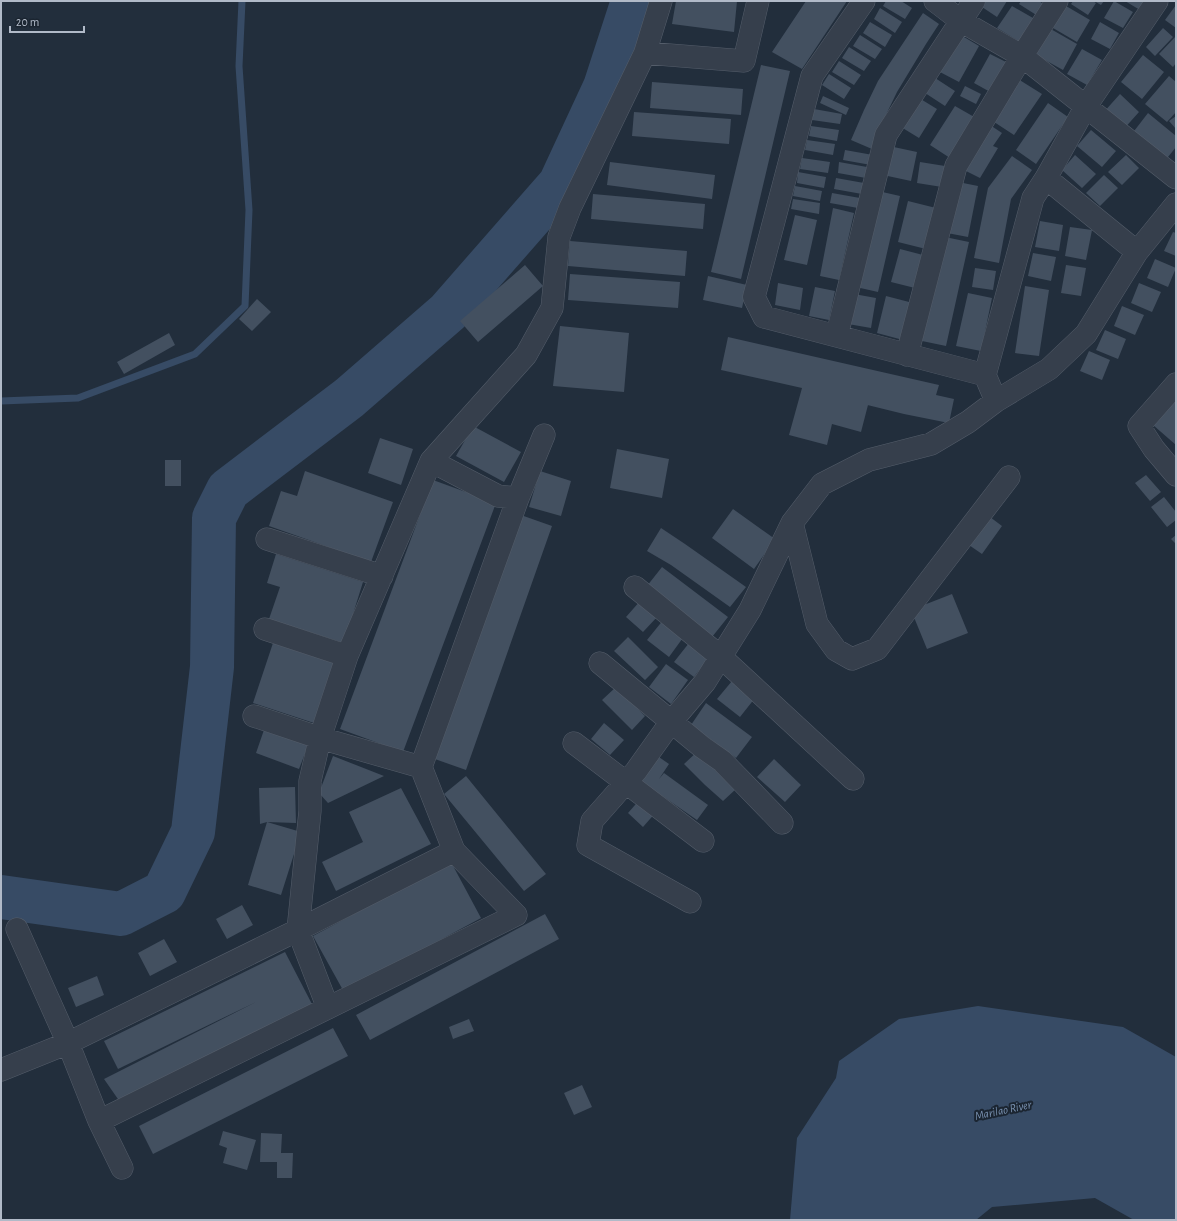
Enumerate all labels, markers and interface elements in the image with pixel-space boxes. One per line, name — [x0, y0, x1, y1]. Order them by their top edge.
scale bar — [10, 8, 84, 34]
text: 20 m — [16, 16, 39, 28]
water label: Marilao River — [974, 1098, 1033, 1122]

